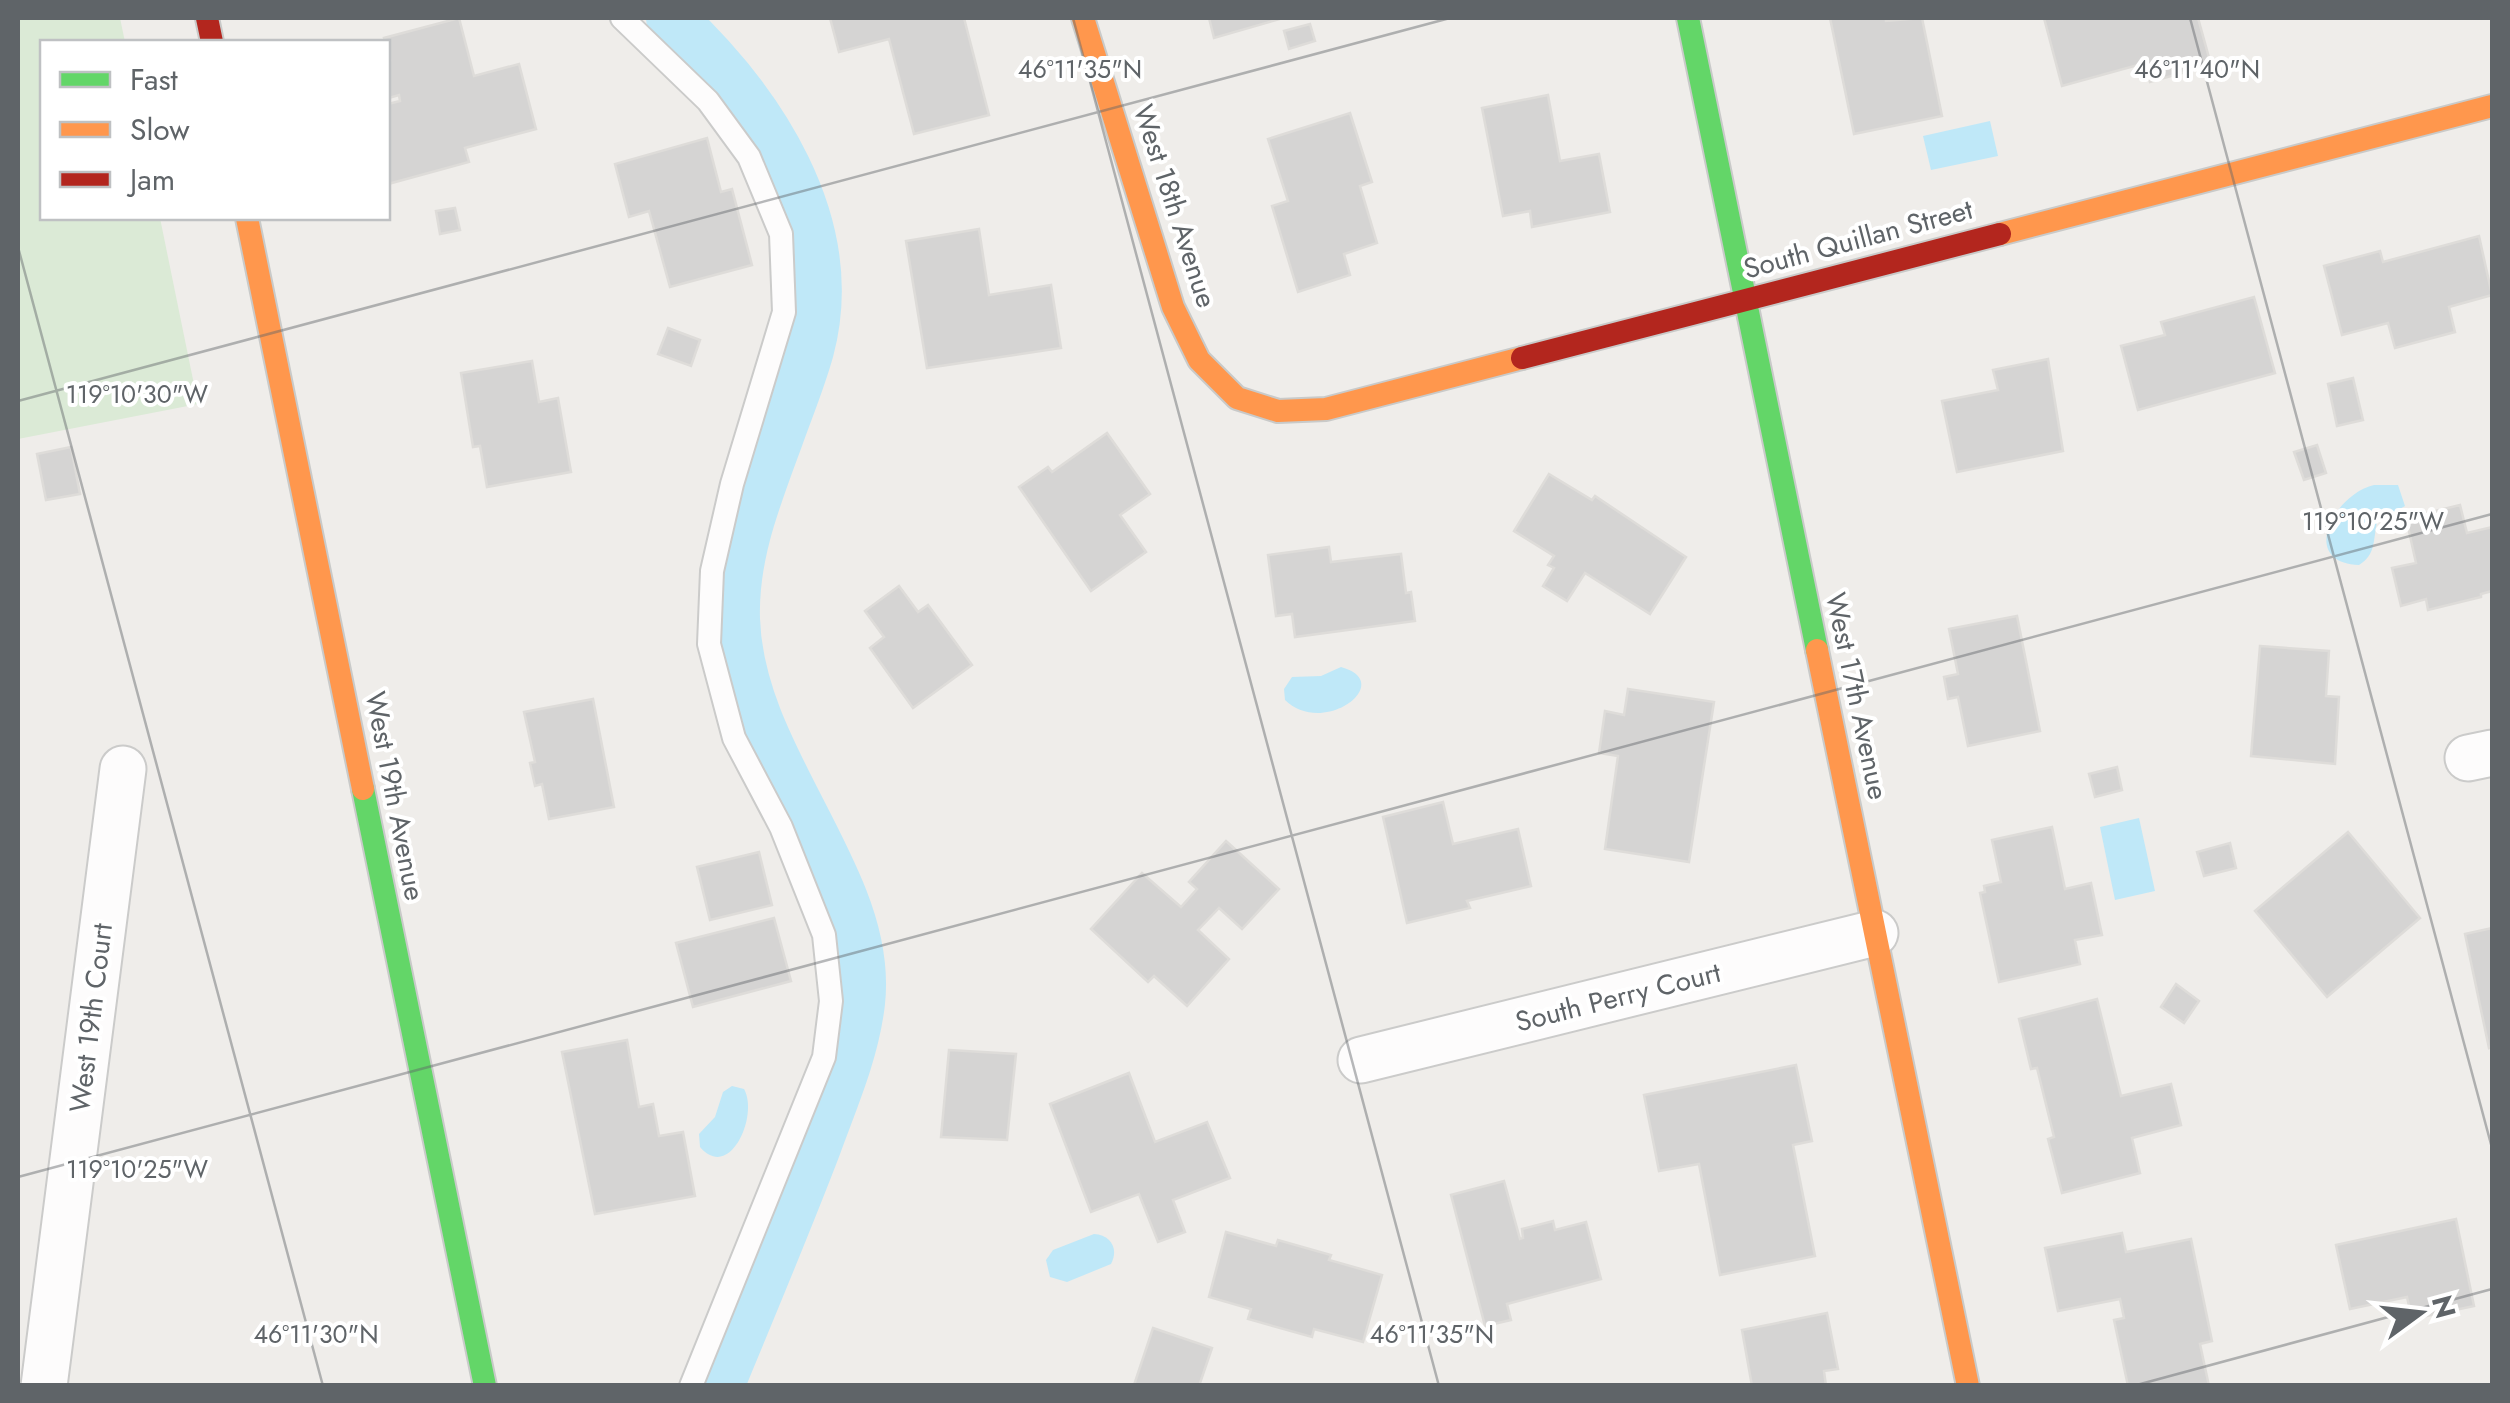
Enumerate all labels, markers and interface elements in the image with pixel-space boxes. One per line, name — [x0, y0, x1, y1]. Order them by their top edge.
legend — [40, 40, 390, 220]
text: 46°11'35"N — [1018, 51, 1142, 87]
text: 46°11'40"N — [2134, 51, 2260, 87]
text: Fast — [130, 58, 179, 101]
street label: West 18th Avenue — [1123, 99, 1227, 313]
text: Slow — [130, 108, 190, 151]
text: Jam — [126, 158, 175, 201]
street label: South Quillan Street — [1739, 189, 1977, 289]
text: 119°10'30"W — [66, 376, 208, 412]
text: 119°10'25"W — [2302, 503, 2444, 539]
street label: West 17th Avenue — [1815, 589, 1899, 803]
street label: West 19th Avenue — [355, 688, 435, 904]
street label: West 19th Court — [59, 921, 123, 1115]
street label: South Perry Court — [1511, 952, 1725, 1042]
text: 119°10'25"W — [66, 1151, 208, 1187]
north arrow — [2370, 1263, 2470, 1363]
text: N — [2421, 1291, 2466, 1323]
text: 46°11'30"N — [253, 1316, 379, 1352]
text: 46°11'35"N — [1370, 1316, 1494, 1352]

